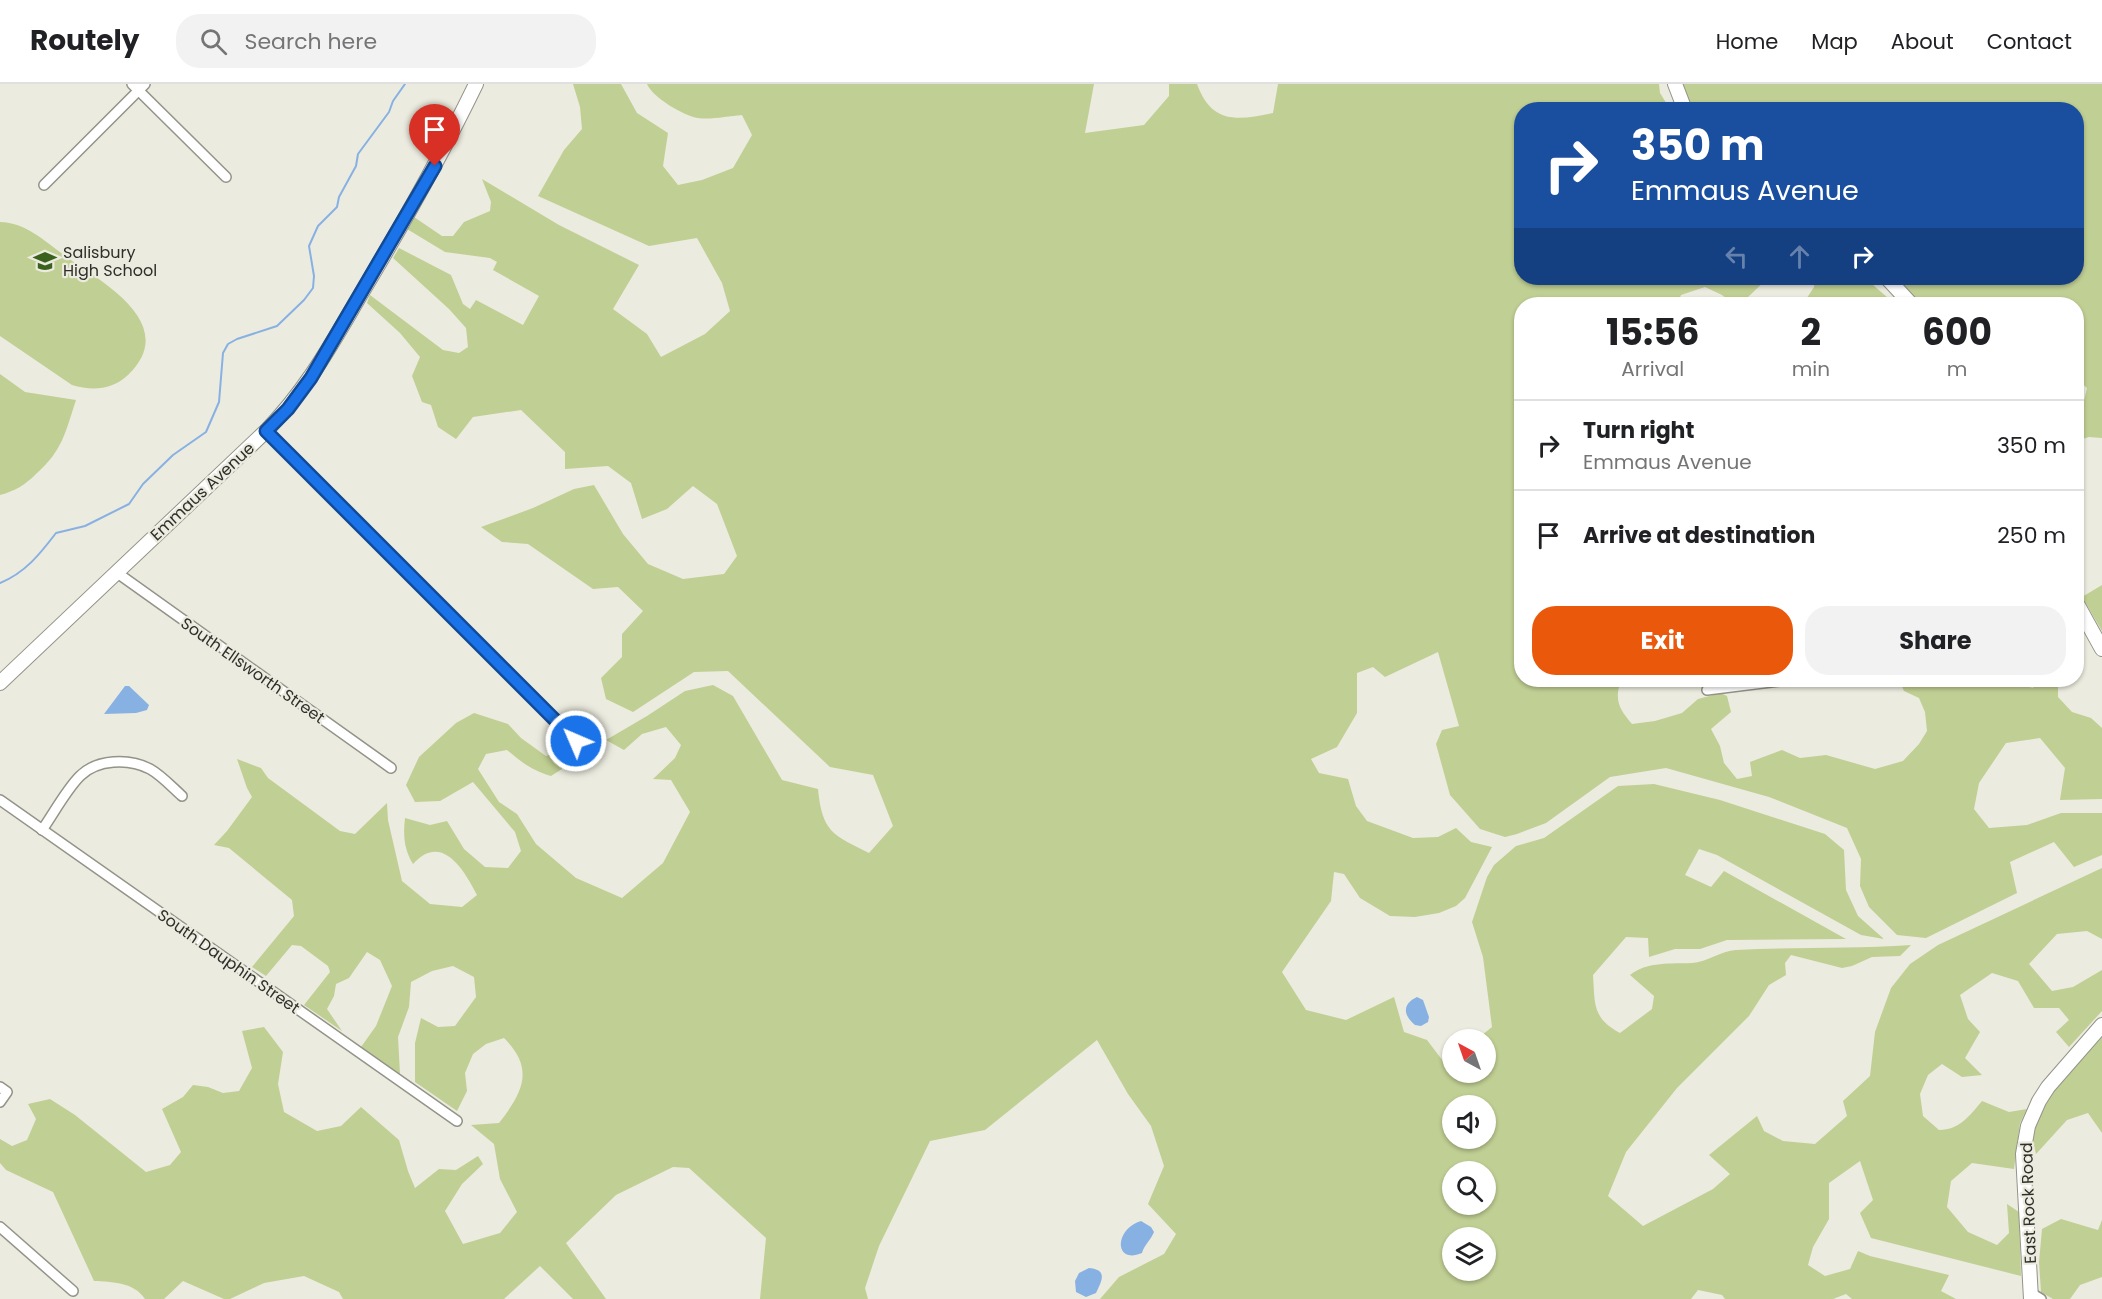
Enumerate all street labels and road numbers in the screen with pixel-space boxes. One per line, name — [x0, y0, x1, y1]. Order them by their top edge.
street label: Emmaus Avenue — [145, 437, 260, 546]
street label: South Ellsworth Street — [176, 612, 330, 729]
street label: South Dauphin Street — [153, 904, 305, 1019]
street label: East Rock Road — [2015, 1142, 2042, 1264]

